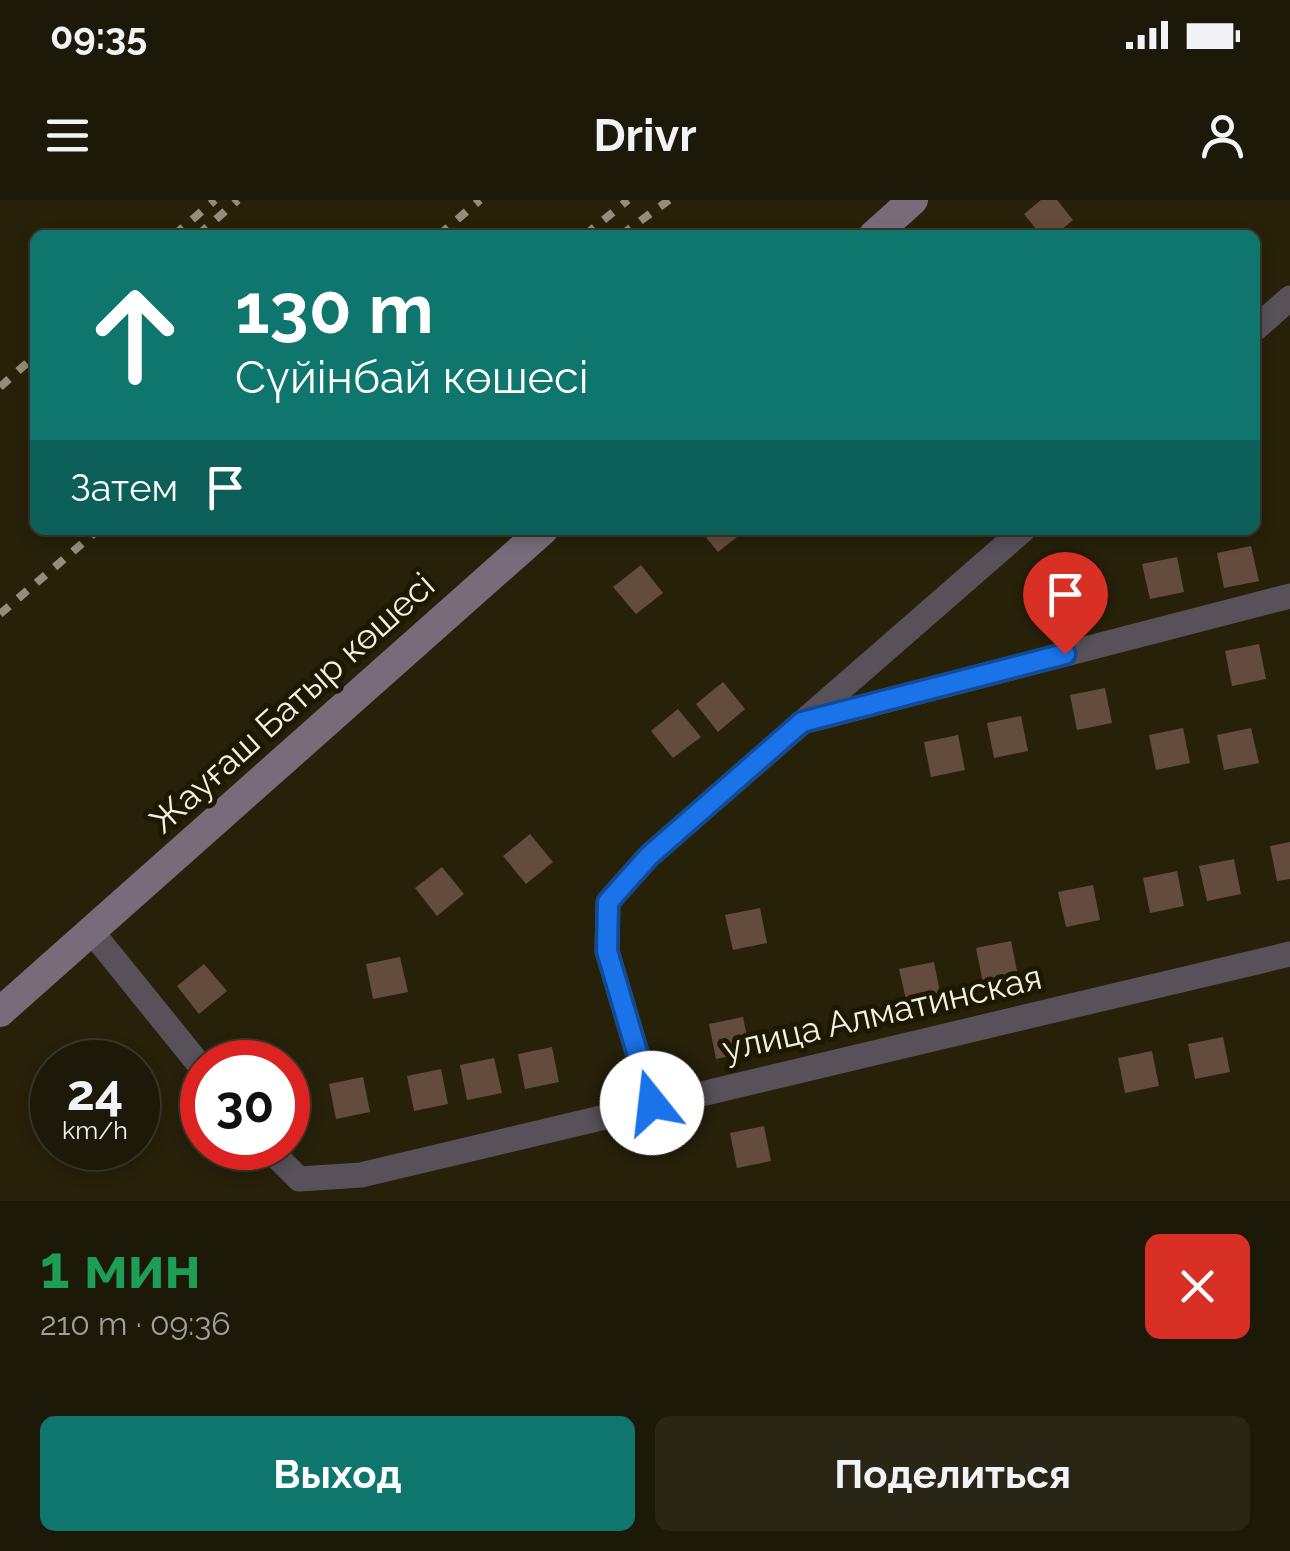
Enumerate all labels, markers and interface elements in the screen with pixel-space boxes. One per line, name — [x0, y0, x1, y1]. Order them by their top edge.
text: 09:35 — [50, 13, 147, 58]
icon: menu — [40, 108, 95, 163]
icon: person — [1195, 108, 1250, 163]
text: Drivr — [593, 109, 697, 162]
text: 130 m — [235, 267, 434, 349]
icon: ahead — [70, 270, 200, 400]
text: Сүйінбай көшесі — [235, 351, 589, 404]
icon: arrive — [198, 460, 253, 515]
text: Затем — [70, 465, 178, 510]
pin — [1023, 552, 1108, 655]
street label: Жауғаш Батыр көшесі — [141, 564, 442, 841]
icon: arrive — [1038, 567, 1093, 622]
street label: улица Алматинская — [718, 956, 1045, 1069]
speed limit sign: 30 — [180, 1040, 310, 1170]
position arrow — [600, 1051, 704, 1155]
text: 24 — [67, 1063, 123, 1122]
text: km/h — [62, 1115, 128, 1145]
text: 1 мин — [40, 1232, 201, 1302]
button: close — [1145, 1234, 1250, 1339]
text: 210 m · 09:36 — [40, 1305, 231, 1342]
button: Выход — [40, 1416, 635, 1531]
button: Поделиться — [655, 1416, 1250, 1531]

